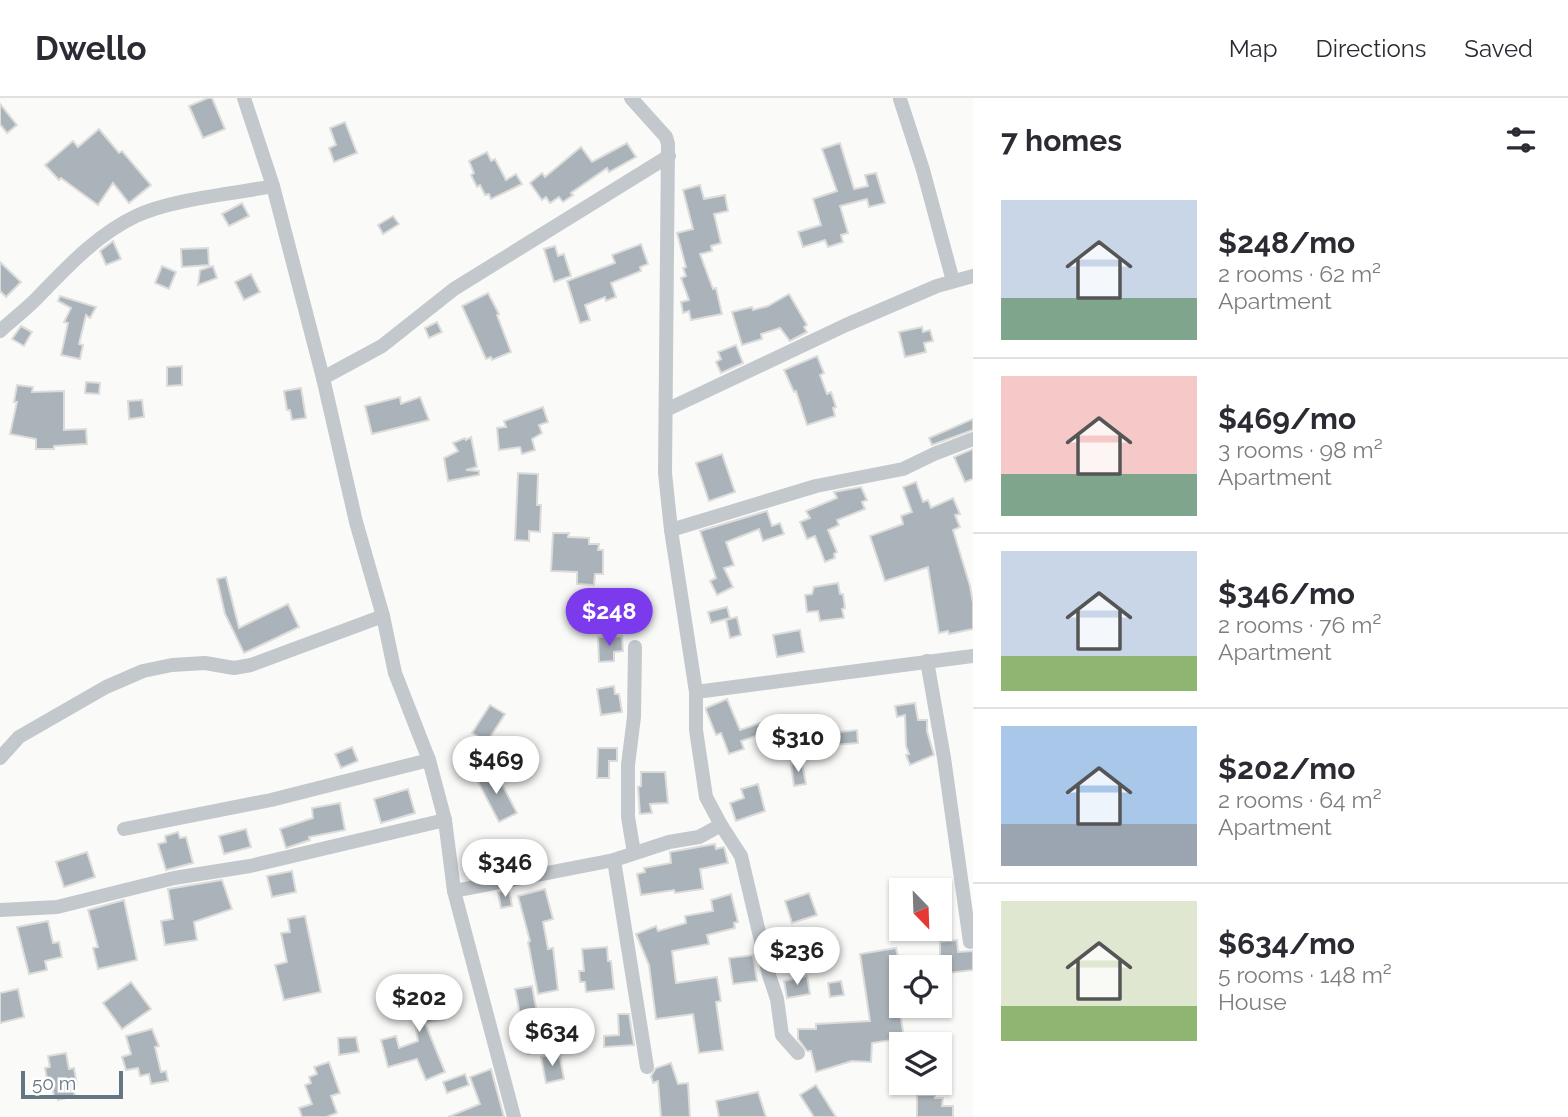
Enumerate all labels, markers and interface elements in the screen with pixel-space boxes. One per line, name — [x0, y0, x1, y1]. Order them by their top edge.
text: Dwello — [35, 29, 146, 68]
text: Map — [1229, 34, 1278, 63]
text: Directions — [1316, 34, 1426, 63]
text: Saved — [1464, 34, 1533, 63]
icon: filters — [1502, 121, 1540, 159]
text: 7 homes — [1001, 123, 1122, 158]
text: $248/mo — [1218, 225, 1355, 260]
icon: home — [1057, 228, 1141, 312]
text: 2 rooms · 62 m² — [1218, 260, 1381, 287]
text: Apartment — [1218, 287, 1332, 314]
text: $469/mo — [1218, 401, 1356, 436]
icon: home — [1057, 404, 1141, 488]
text: 3 rooms · 98 m² — [1218, 436, 1383, 463]
text: Apartment — [1218, 463, 1332, 490]
text: $346/mo — [1218, 576, 1355, 611]
icon: home — [1057, 579, 1141, 663]
pin: $248 — [568, 588, 650, 648]
text: $248 — [582, 597, 636, 624]
text: 2 rooms · 76 m² — [1218, 611, 1381, 638]
text: Apartment — [1218, 638, 1332, 665]
pin: $310 — [757, 714, 839, 774]
text: $310 — [772, 723, 824, 750]
pin: $469 — [455, 736, 537, 796]
text: $469 — [468, 745, 524, 772]
text: $202/mo — [1218, 751, 1355, 786]
icon: home — [1057, 754, 1141, 838]
text: 2 rooms · 64 m² — [1218, 786, 1382, 813]
text: Apartment — [1218, 813, 1332, 840]
pin: $346 — [464, 840, 546, 899]
text: $346 — [478, 848, 532, 875]
north arrow — [889, 878, 952, 942]
map controls — [889, 878, 952, 1095]
text: $634/mo — [1218, 926, 1355, 961]
pin: $236 — [756, 928, 838, 987]
icon: home — [1057, 929, 1141, 1013]
text: $236 — [770, 936, 824, 963]
button: locate — [889, 955, 952, 1018]
text: 5 rooms · 148 m² — [1218, 961, 1392, 988]
pin: $202 — [378, 974, 460, 1034]
text: $202 — [392, 983, 446, 1010]
text: House — [1218, 988, 1287, 1015]
pin: $634 — [511, 1009, 593, 1068]
text: $634 — [525, 1017, 579, 1044]
button: layers — [889, 1032, 952, 1095]
scale bar — [21, 1068, 122, 1100]
text: 50 m — [32, 1072, 76, 1094]

